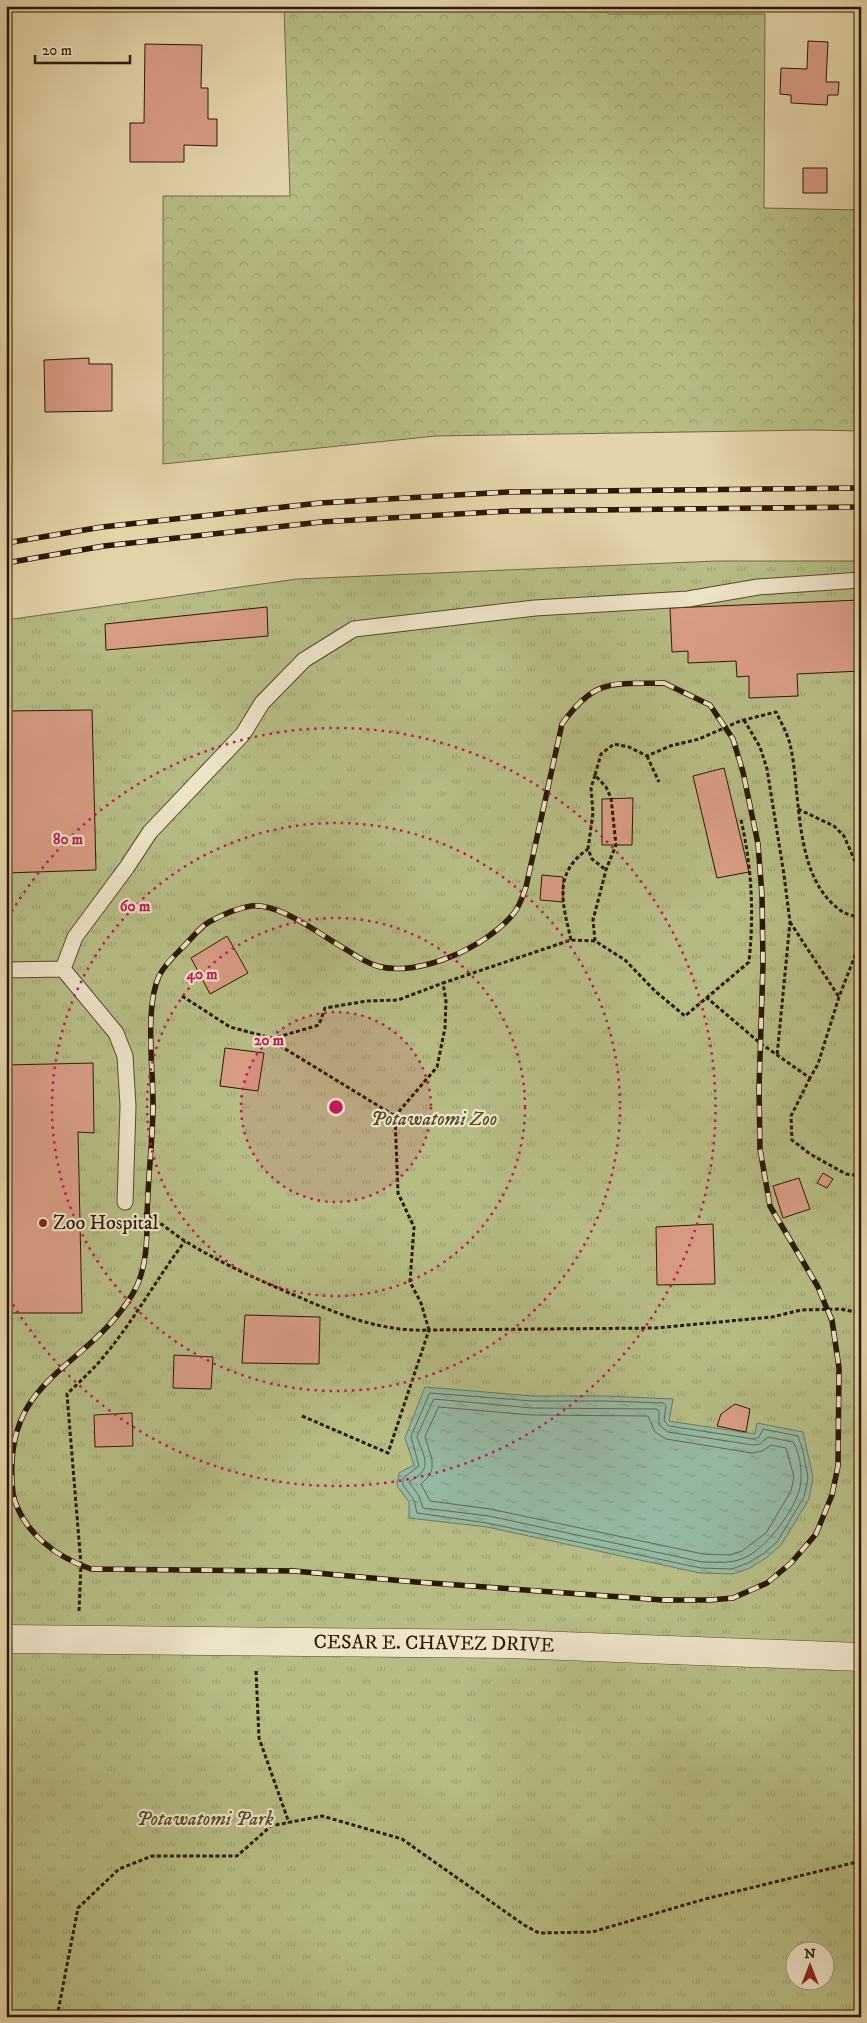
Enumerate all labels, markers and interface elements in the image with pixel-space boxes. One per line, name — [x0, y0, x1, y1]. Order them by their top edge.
scale bar — [35, 32, 130, 64]
text: 20 m — [42, 41, 72, 60]
text: 80 m — [53, 830, 84, 849]
text: 60 m — [120, 897, 151, 916]
text: 40 m — [185, 965, 218, 984]
text: 20 m — [254, 1031, 285, 1050]
centre of rings — [327, 1098, 345, 1116]
park label: Potawatomi Zoo — [371, 1107, 497, 1132]
place label: Zoo Hospital — [53, 1211, 159, 1236]
marker: Zoo Hospital — [37, 1217, 49, 1229]
street label: CESAR E. CHAVEZ DRIVE — [313, 1630, 555, 1658]
park label: Potawatomi Park — [136, 1807, 274, 1832]
north arrow — [784, 1940, 834, 1990]
text: N — [804, 1945, 816, 1963]

